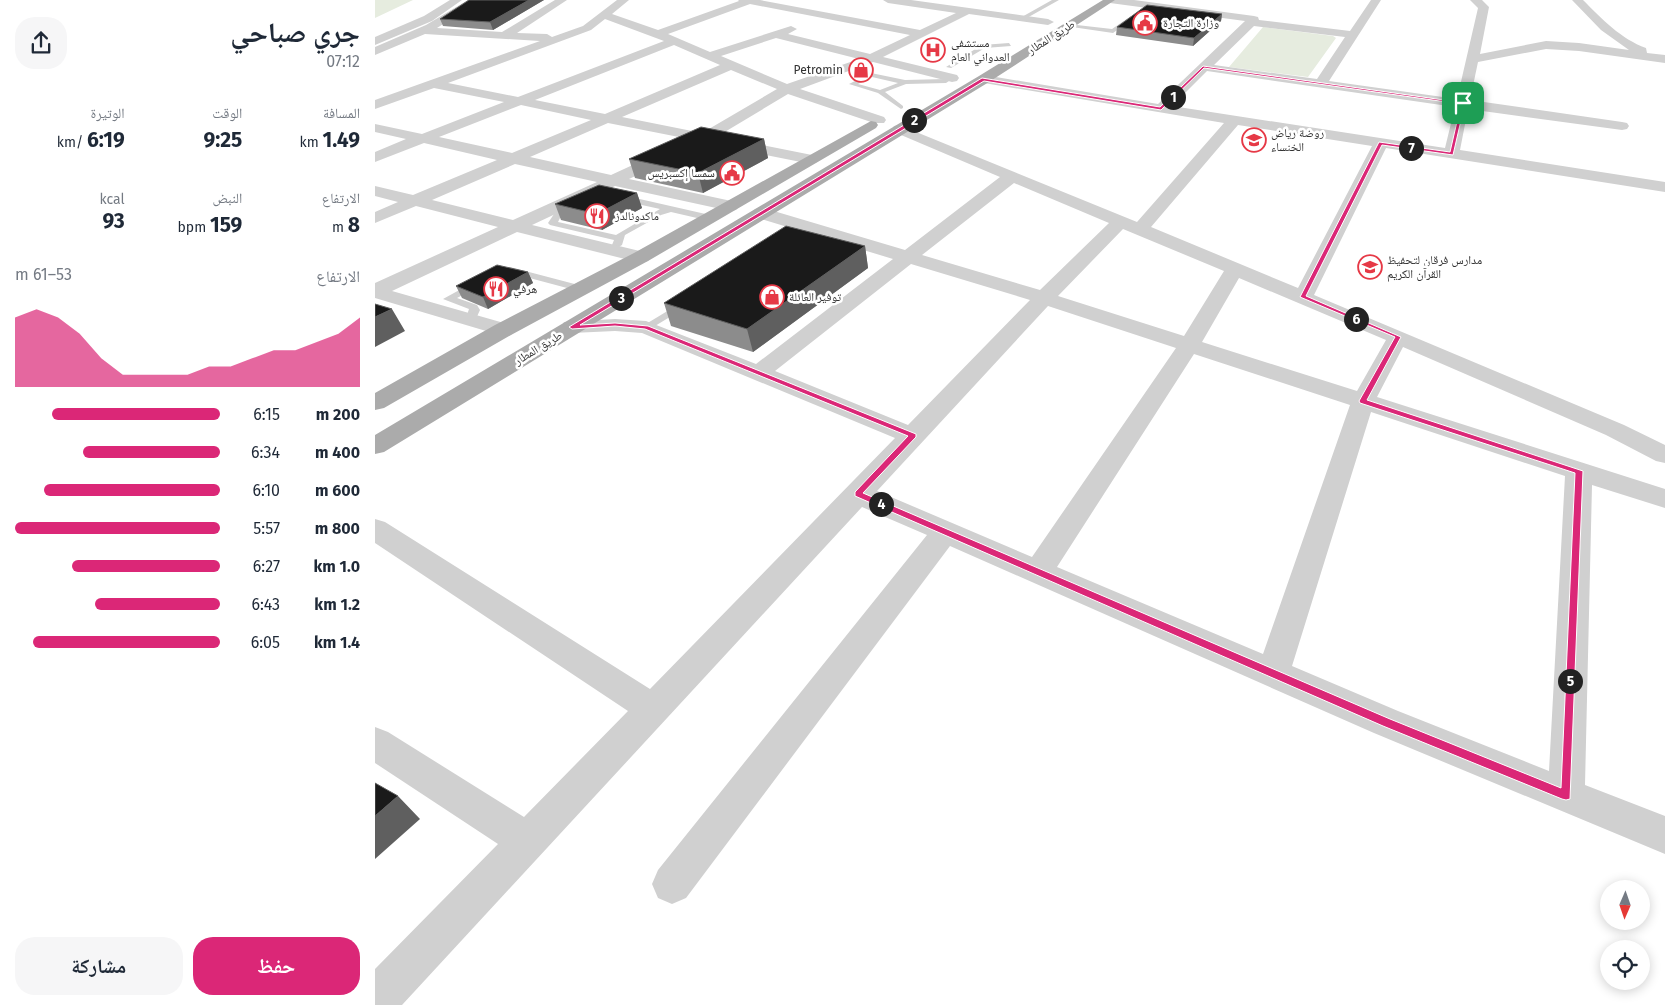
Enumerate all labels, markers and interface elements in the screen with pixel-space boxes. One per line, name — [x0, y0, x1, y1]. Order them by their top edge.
public building icon: وزارة التجارة — [1132, 10, 1158, 36]
text: جري صباحي — [230, 16, 360, 49]
place label: وزارة التجارة — [1163, 16, 1219, 30]
button: share — [15, 17, 67, 69]
street label: طريق المطار — [1024, 17, 1078, 58]
place label: مستشفى العدواني العام — [951, 36, 1010, 67]
hospital icon: مستشفى العدواني العام — [920, 37, 946, 63]
text: 07:12 — [326, 52, 360, 71]
shop icon: Petromin — [848, 57, 874, 83]
place label: Petromin — [794, 63, 843, 77]
pin — [1442, 82, 1484, 124]
pin: 1 — [1161, 84, 1185, 110]
text: 1 — [1170, 89, 1177, 106]
icon: arrive — [1449, 89, 1477, 117]
text: الوتيرة — [91, 105, 125, 122]
text: الوقت — [212, 105, 242, 122]
text: المسافة — [323, 105, 360, 122]
pin: 2 — [901, 108, 927, 132]
text: 2 — [911, 112, 918, 129]
place label: روضة رياض الخنساء — [1271, 126, 1325, 154]
text: 6:19 — [87, 127, 125, 153]
text: 9:25 — [203, 127, 242, 153]
text: 1.49 — [322, 127, 360, 153]
school or university icon: روضة رياض الخنساء — [1241, 127, 1267, 153]
text: /km — [57, 134, 87, 151]
text: km — [300, 134, 322, 151]
pin: 7 — [1399, 136, 1423, 160]
text: 7 — [1408, 140, 1415, 157]
public building icon: سمسا إكسبريس — [719, 160, 745, 186]
place label: سمسا إكسبريس — [648, 166, 715, 181]
text: النبض — [212, 190, 242, 207]
text: الارتفاع — [322, 190, 360, 207]
text: kcal — [99, 191, 125, 208]
restaurant icon: ماكدونالدز — [584, 203, 610, 229]
text: 93 — [102, 208, 125, 234]
place label: ماكدونالدز — [614, 209, 659, 223]
text: 159 — [210, 212, 242, 238]
text: 8 — [348, 212, 360, 238]
text: bpm — [178, 219, 210, 236]
text: m — [332, 219, 348, 236]
place label: مدارس فرقان لتحفيظ القرآن الكريم — [1387, 253, 1482, 282]
school or university icon: مدارس فرقان لتحفيظ القرآن الكريم — [1357, 254, 1383, 280]
text: 53–61 m — [15, 265, 72, 284]
text: الارتفاع — [316, 267, 360, 286]
restaurant icon: هرفي — [483, 276, 509, 302]
place label: هرفي — [513, 282, 537, 299]
shop icon: توفير العائلة — [759, 284, 785, 310]
pin: 3 — [609, 286, 633, 310]
text: 3 — [618, 290, 625, 307]
place label: توفير العائلة — [789, 290, 842, 304]
pin: 6 — [1343, 306, 1369, 332]
text: 6 — [1353, 311, 1360, 328]
street label: طريق المطار — [511, 328, 565, 368]
text: 6:15 — [253, 405, 280, 424]
text: 200 m — [316, 405, 360, 424]
text: 6:34 — [251, 443, 280, 462]
text: 400 m — [315, 443, 360, 462]
text: 6:10 — [252, 481, 280, 500]
text: 600 m — [315, 481, 360, 500]
pin: 4 — [869, 492, 893, 516]
text: 4 — [878, 496, 885, 513]
text: 5:57 — [253, 519, 280, 538]
text: 800 m — [315, 519, 360, 538]
text: 6:27 — [253, 557, 280, 576]
text: 1.0 km — [313, 557, 360, 576]
text: 6:43 — [251, 595, 280, 614]
text: 1.2 km — [314, 595, 360, 614]
text: 6:05 — [251, 633, 280, 652]
text: 1.4 km — [314, 633, 360, 652]
pin: 5 — [1557, 668, 1583, 694]
text: 5 — [1567, 673, 1574, 690]
north arrow — [1600, 880, 1650, 930]
map controls — [1600, 880, 1650, 990]
button: مشاركة — [15, 937, 183, 995]
button: حفظ — [193, 937, 360, 995]
button: locate — [1600, 940, 1650, 990]

